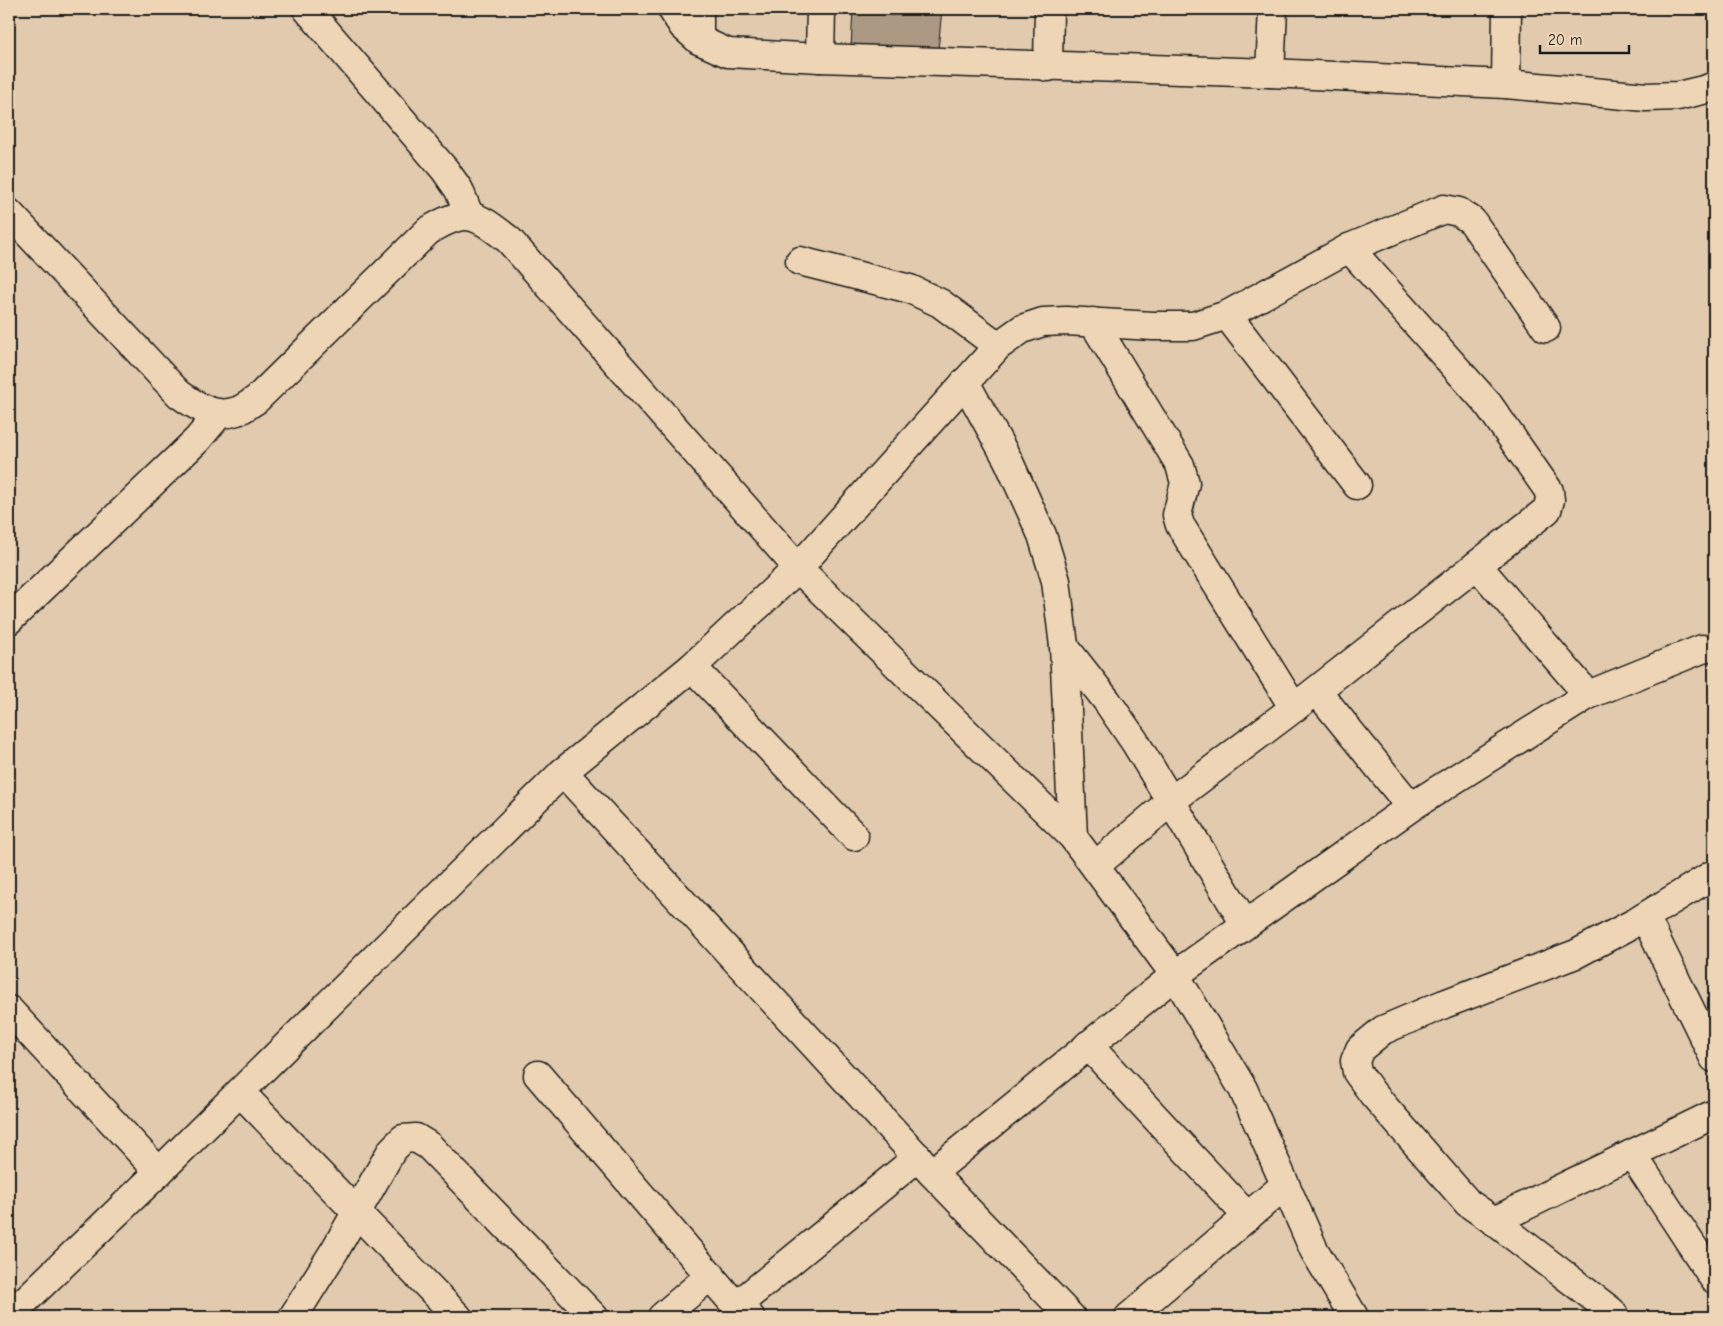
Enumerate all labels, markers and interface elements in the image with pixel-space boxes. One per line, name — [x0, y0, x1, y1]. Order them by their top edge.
scale bar — [1540, 22, 1629, 54]
text: 20 m — [1548, 31, 1582, 49]

